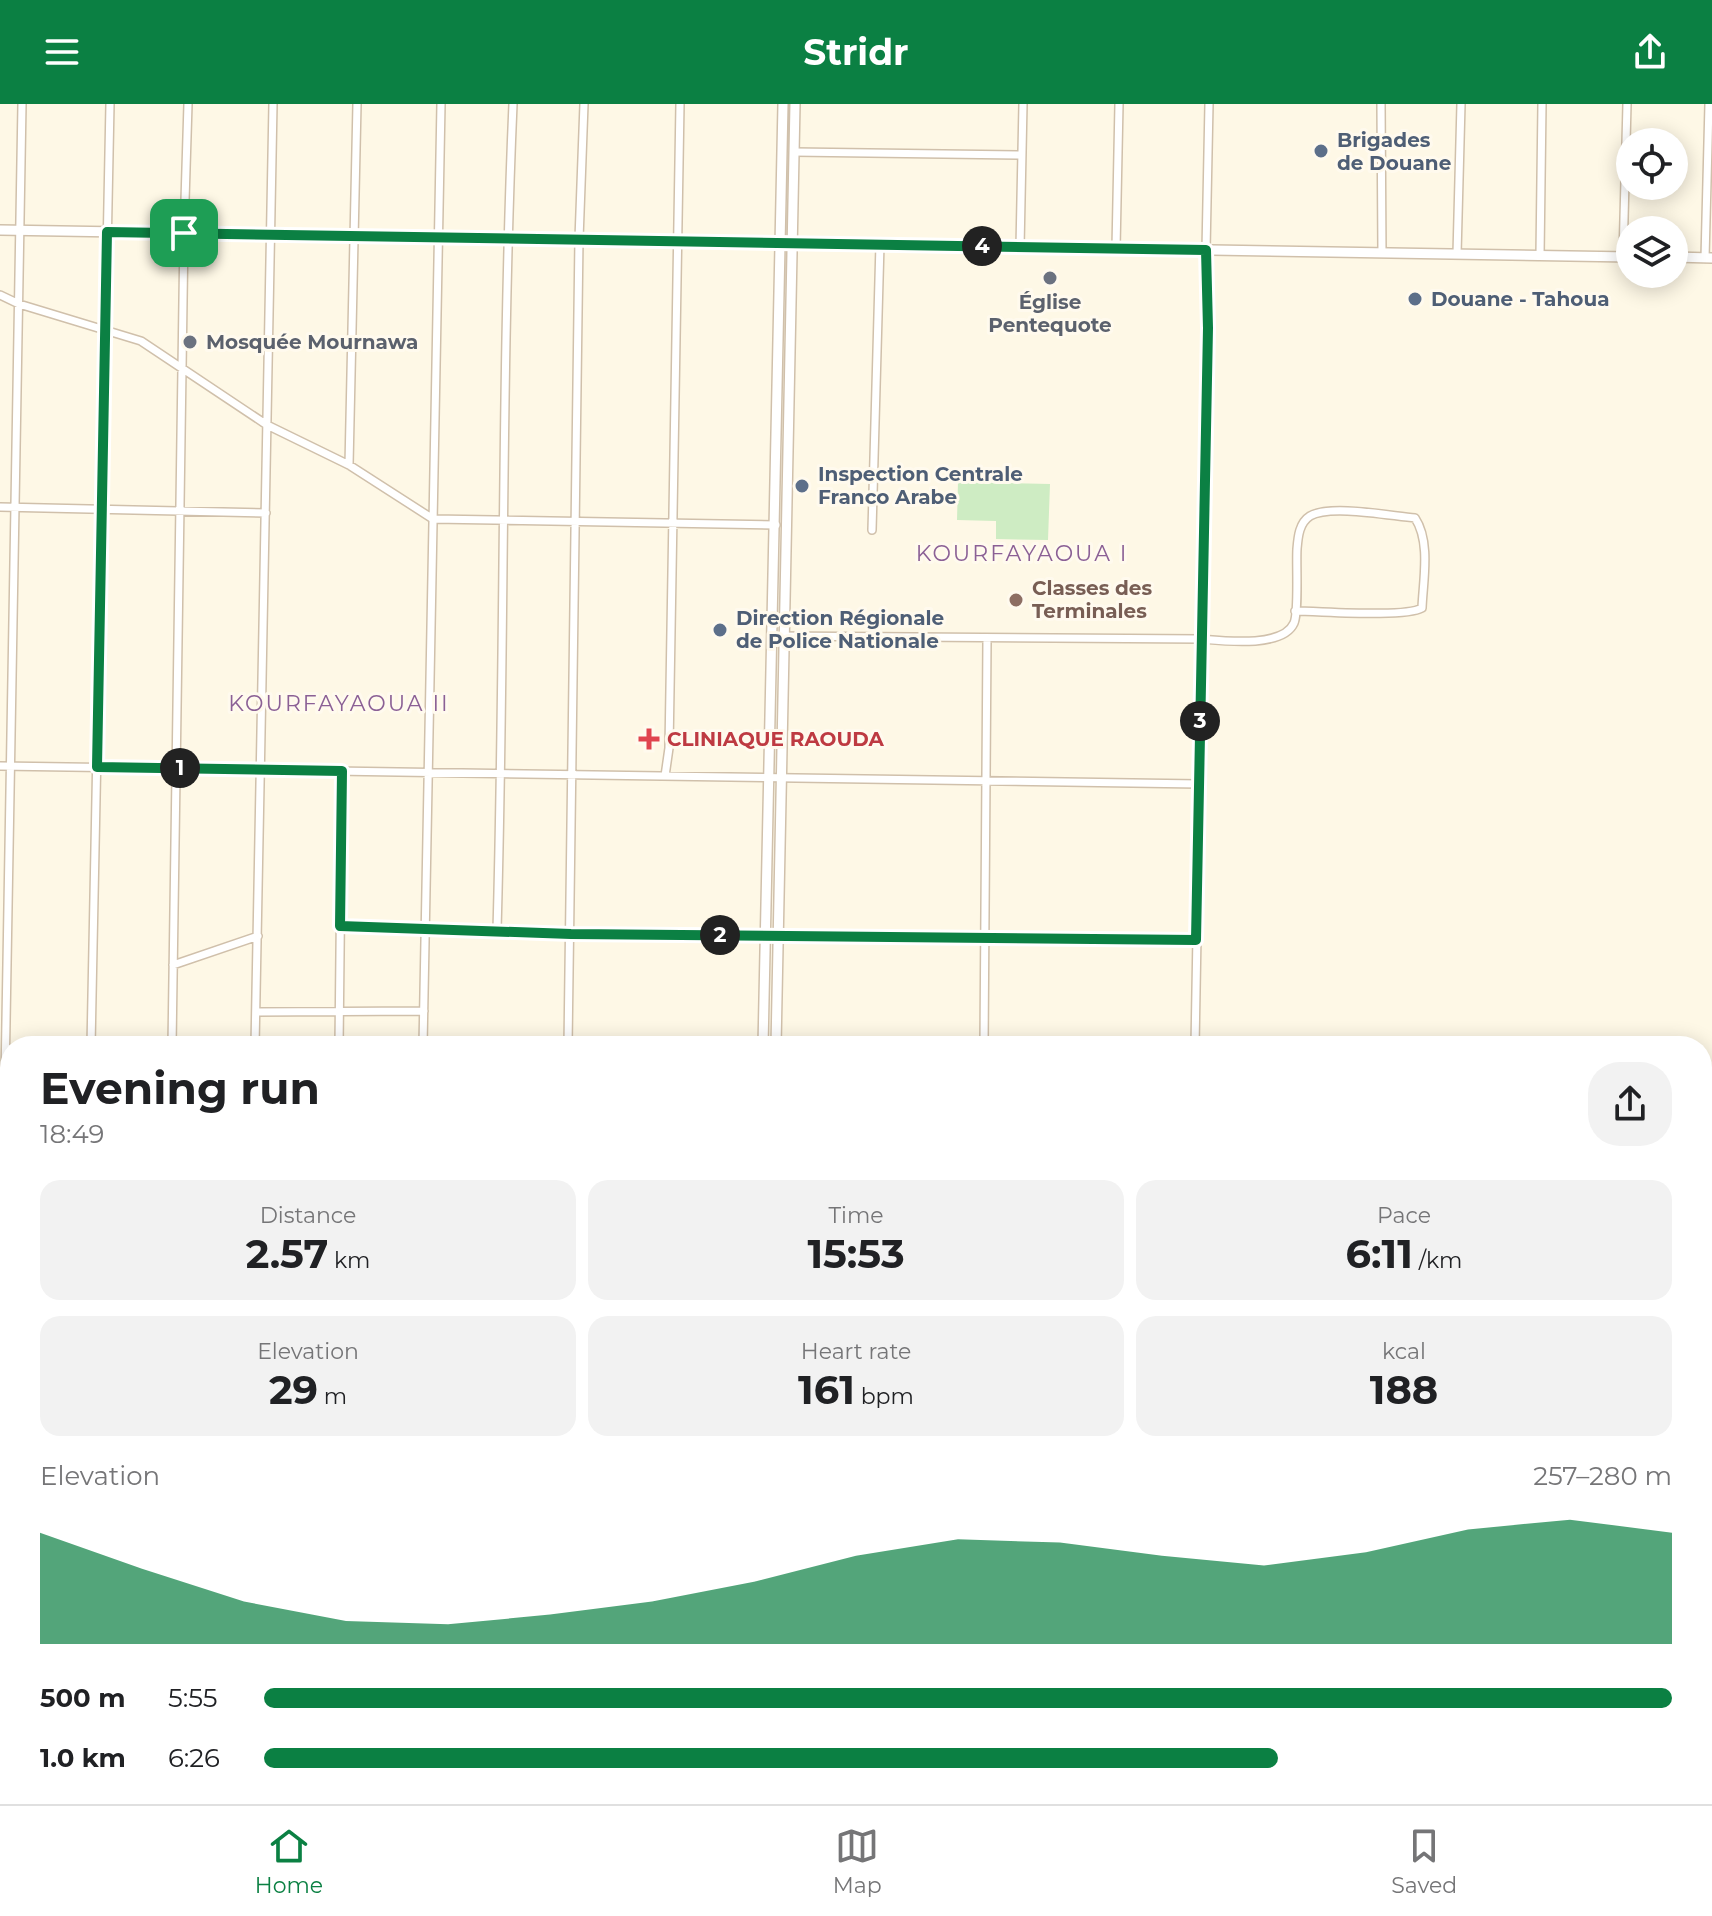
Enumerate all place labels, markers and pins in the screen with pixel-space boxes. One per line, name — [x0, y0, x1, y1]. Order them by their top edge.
place label: Brigades de Douane — [1337, 128, 1451, 175]
marker: Brigades de Douane — [1312, 142, 1330, 160]
pin — [150, 199, 218, 267]
pin: 4 — [962, 226, 1002, 266]
marker: Église Pentequote — [1041, 269, 1059, 287]
place label: Douane - Tahoua — [1431, 287, 1610, 311]
place label: Église Pentequote — [988, 290, 1112, 337]
marker: Douane - Tahoua — [1406, 290, 1424, 308]
place label: Mosquée Mournawa — [206, 330, 418, 354]
marker: Mosquée Mournawa — [181, 333, 199, 351]
place label: Inspection Centrale Franco Arabe — [818, 462, 1023, 509]
marker: Inspection Centrale Franco Arabe — [793, 477, 811, 495]
place label: Classes des Terminales — [1032, 576, 1152, 623]
marker: Classes des Terminales — [1007, 591, 1025, 609]
place label: Direction Régionale de Police Nationale — [736, 606, 944, 653]
marker: Direction Régionale de Police Nationale — [711, 621, 729, 639]
pin: 3 — [1180, 701, 1220, 741]
place label: CLINIAQUE RAOUDA — [667, 727, 884, 751]
marker: CLINIAQUE RAOUDA — [638, 728, 660, 750]
pin: 1 — [160, 748, 200, 788]
pin: 2 — [700, 915, 740, 955]

